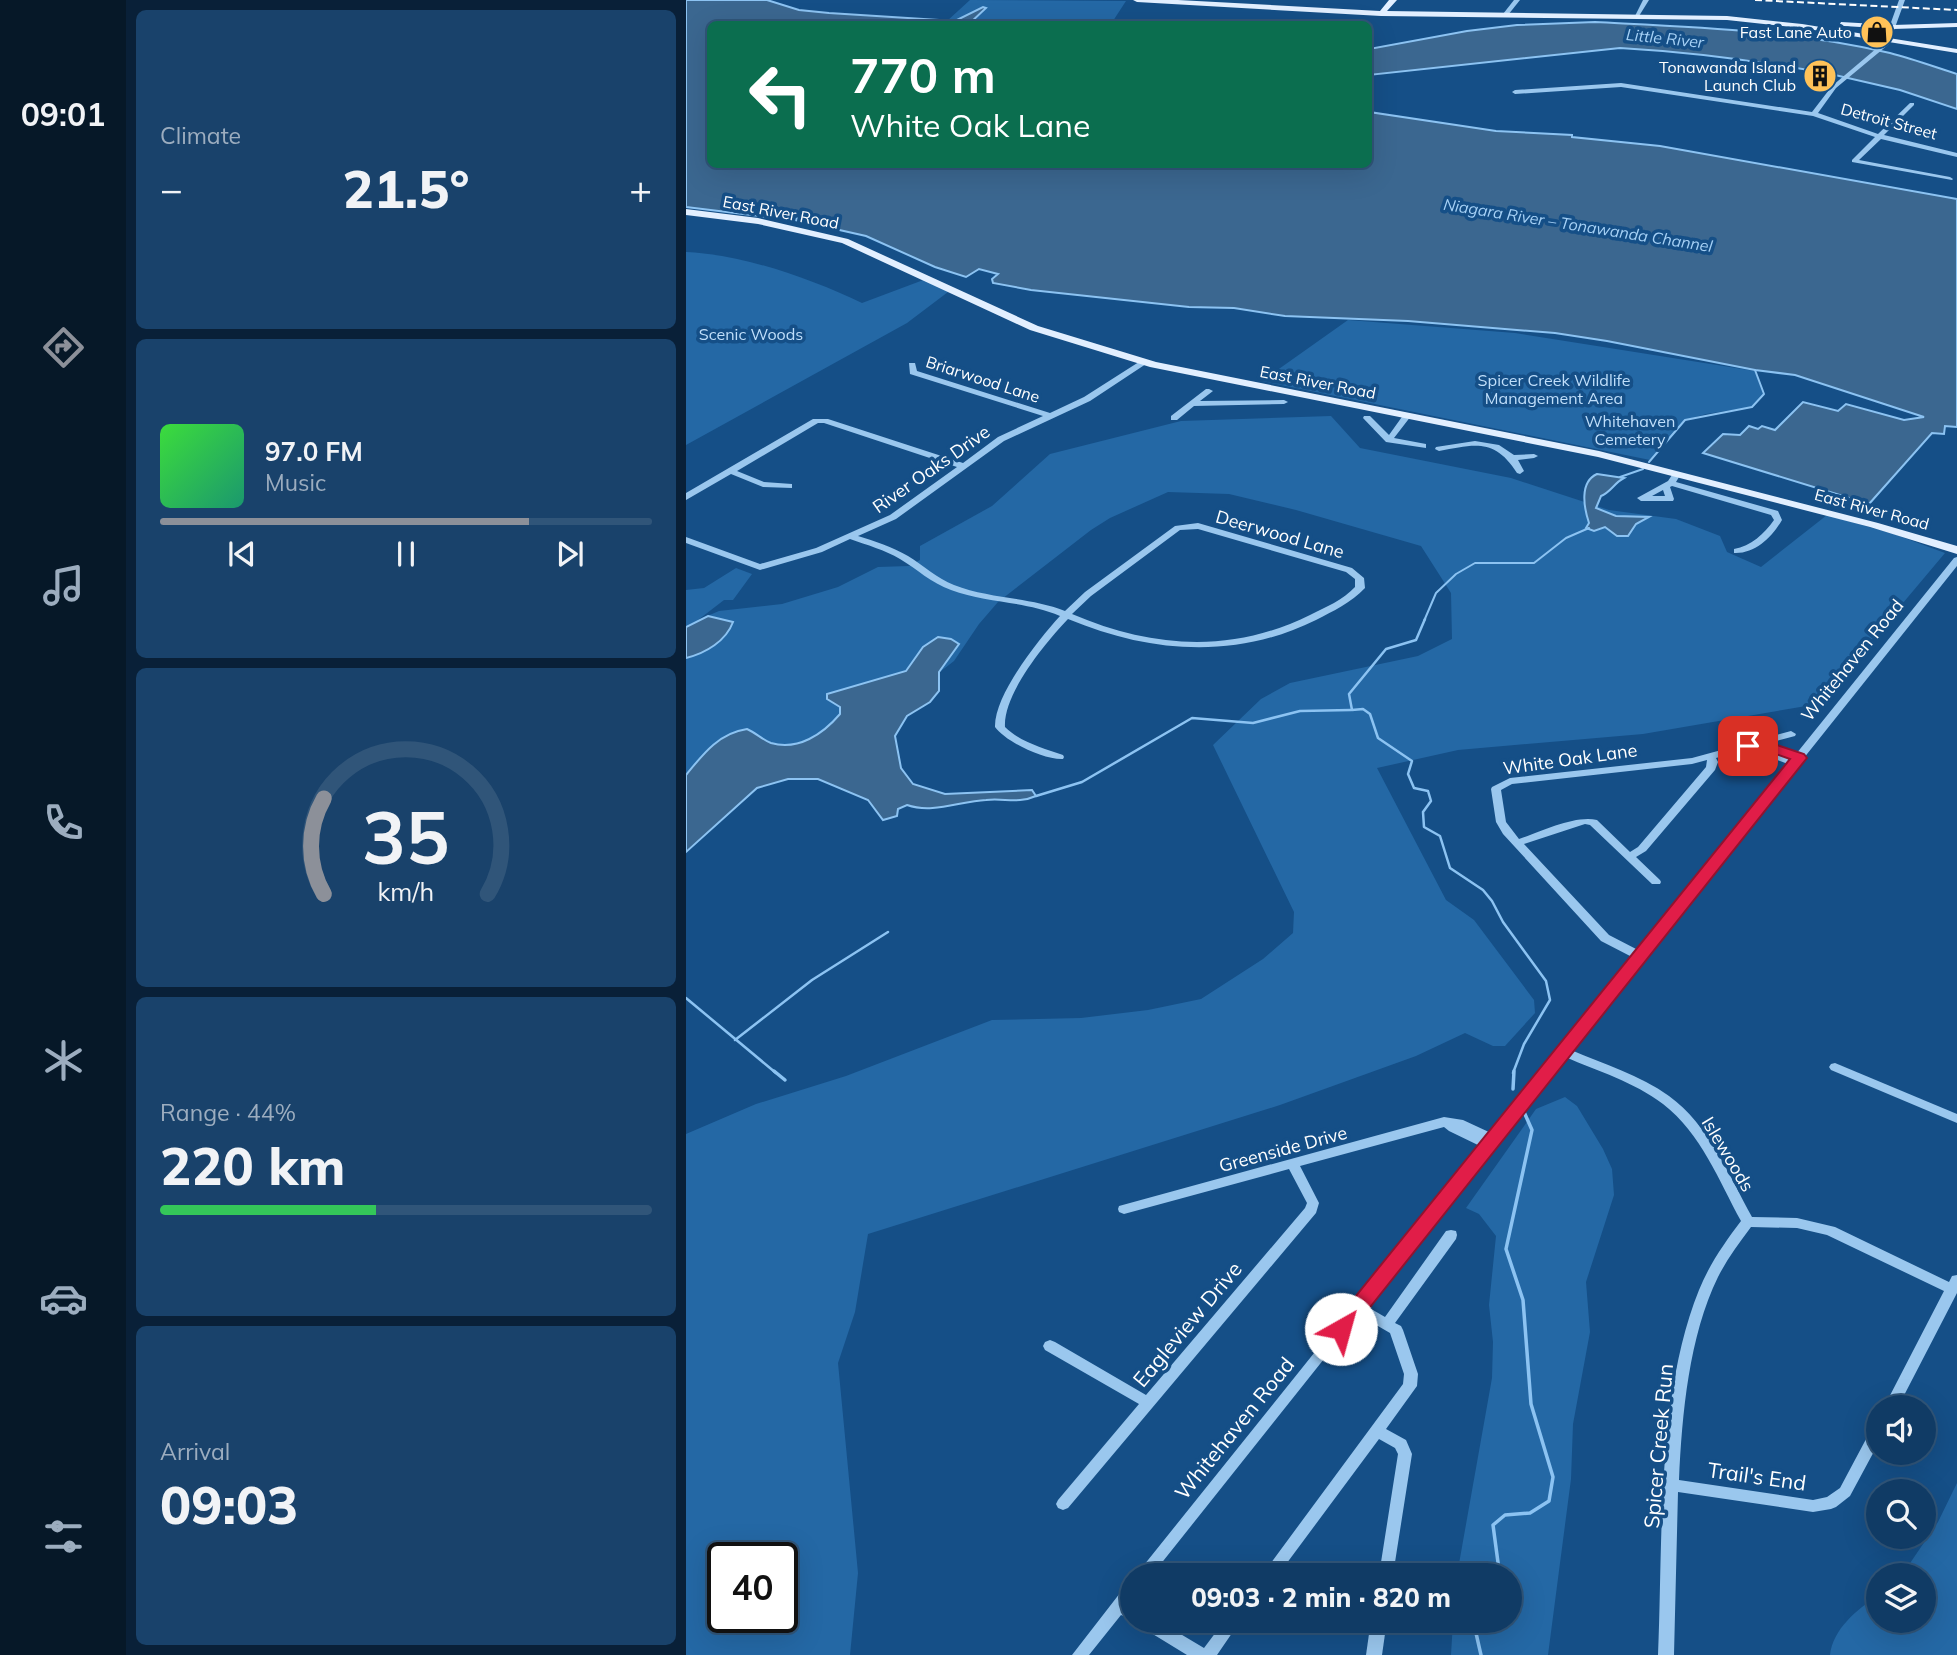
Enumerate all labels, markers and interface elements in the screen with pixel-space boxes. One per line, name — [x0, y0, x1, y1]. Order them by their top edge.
shop icon: Fast Lane Auto — [1858, 13, 1896, 51]
place label: Fast Lane Auto — [1740, 22, 1852, 42]
water label: Little River — [1625, 24, 1706, 52]
text: 770 m — [850, 44, 996, 105]
icon: left — [735, 49, 826, 140]
place label: Tonawanda Island Launch Club — [1659, 57, 1796, 95]
building icon: Tonawanda Island Launch Club — [1801, 57, 1839, 95]
text: 09:01 — [21, 94, 105, 134]
street label: Detroit Street — [1839, 99, 1940, 144]
text: White Oak Lane — [850, 105, 1090, 145]
text: Climate — [160, 121, 241, 150]
text: 21.5° — [342, 156, 470, 221]
text: − — [160, 165, 183, 213]
text: + — [629, 165, 652, 213]
street label: East River Road — [721, 191, 841, 233]
water label: Niagara River – Tonawanda Channel — [1442, 194, 1714, 256]
icon: directions — [39, 323, 88, 372]
park label: Scenic Woods — [699, 324, 803, 344]
street label: Briarwood Lane — [924, 351, 1042, 407]
street label: East River Road — [1258, 361, 1378, 403]
park label: Spicer Creek Wildlife Management Area — [1478, 370, 1630, 408]
park label: Whitehaven Cemetery — [1585, 411, 1675, 449]
street label: River Oaks Drive — [868, 420, 994, 518]
text: 97.0 FM — [265, 435, 363, 468]
text: Music — [265, 468, 326, 497]
street label: East River Road — [1813, 484, 1931, 534]
street label: Deerwood Lane — [1213, 505, 1347, 563]
icon: previous — [223, 535, 261, 573]
icon: pause — [387, 535, 425, 573]
icon: next — [551, 535, 589, 573]
icon: music — [39, 561, 88, 610]
street label: Whitehaven Road — [1796, 594, 1908, 726]
pin — [1718, 716, 1778, 776]
icon: arrive — [1729, 727, 1767, 765]
street label: White Oak Lane — [1501, 738, 1639, 780]
text: 35 — [362, 791, 450, 882]
icon: phone — [39, 798, 88, 847]
text: km/h — [378, 875, 434, 906]
icon: climate — [39, 1036, 88, 1085]
text: Range · 44% — [160, 1098, 296, 1127]
street label: Islewoods — [1697, 1112, 1759, 1196]
street label: Greenside Drive — [1216, 1121, 1350, 1177]
text: 220 km — [160, 1133, 345, 1198]
street label: Eagleview Drive — [1127, 1256, 1247, 1392]
icon: car — [39, 1274, 88, 1323]
position arrow — [1304, 1292, 1378, 1366]
street label: Whitehaven Road — [1169, 1351, 1299, 1505]
street label: Spicer Creek Run — [1638, 1363, 1678, 1529]
map controls — [1866, 1395, 1936, 1633]
button: sound — [1866, 1395, 1936, 1465]
text: Arrival — [160, 1437, 230, 1466]
street label: Trail's End — [1706, 1456, 1808, 1496]
text: 09:03 — [160, 1472, 298, 1537]
button: search — [1866, 1479, 1936, 1549]
icon: filters — [39, 1512, 88, 1561]
speed limit sign: 40 — [707, 1542, 798, 1633]
button: layers — [1866, 1563, 1936, 1633]
text: 09:03 · 2 min · 820 m — [1191, 1581, 1451, 1614]

